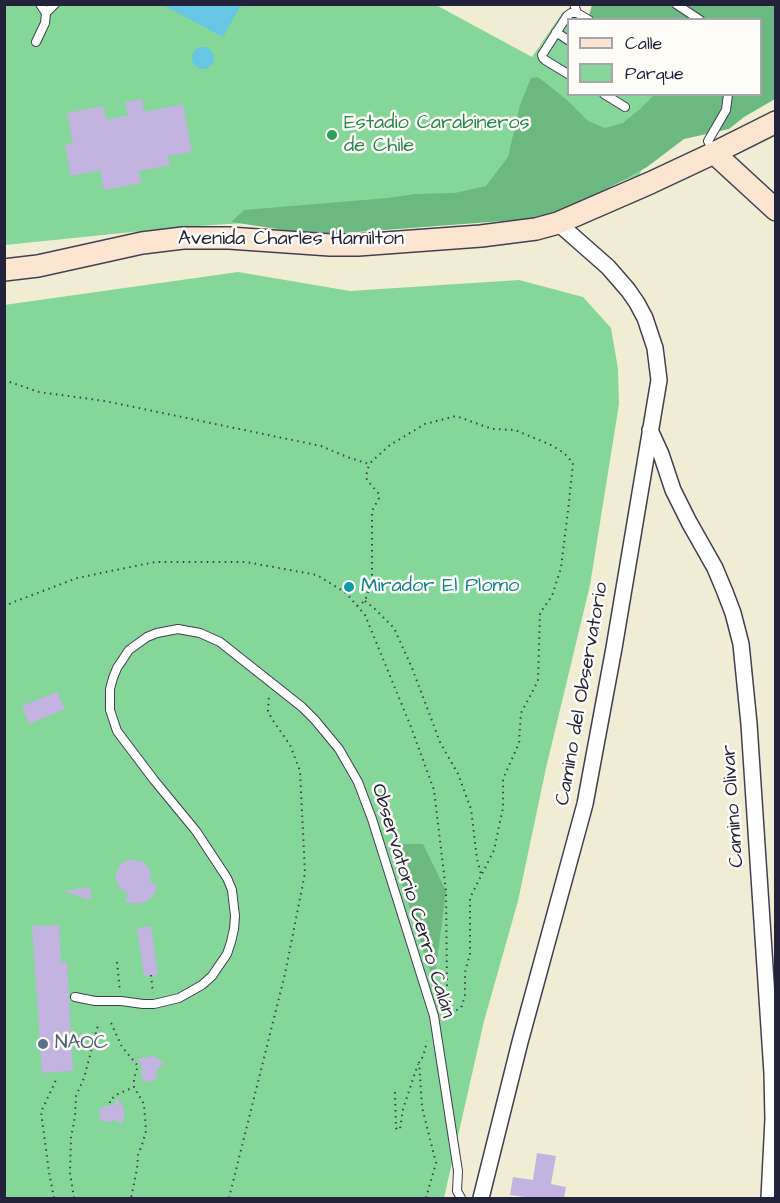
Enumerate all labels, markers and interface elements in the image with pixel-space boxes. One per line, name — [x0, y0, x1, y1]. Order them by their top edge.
legend — [567, 18, 762, 96]
text: Calle — [625, 31, 662, 56]
text: Parque — [625, 61, 684, 86]
place label: Estadio Carabineros de Chile — [344, 112, 530, 159]
marker: Estadio Carabineros de Chile — [325, 128, 339, 142]
street label: Avenida Charles Hamilton — [178, 228, 404, 252]
place label: Mirador El Plomo — [361, 575, 519, 599]
marker: Mirador El Plomo — [342, 580, 356, 594]
street label: Camino del Observatorio — [552, 581, 614, 807]
street label: Camino Olivar — [718, 744, 750, 868]
street label: Observatorio Cerro Calán — [365, 781, 459, 1021]
place label: NAOC — [55, 1032, 108, 1056]
marker: NAOC — [36, 1037, 50, 1051]

